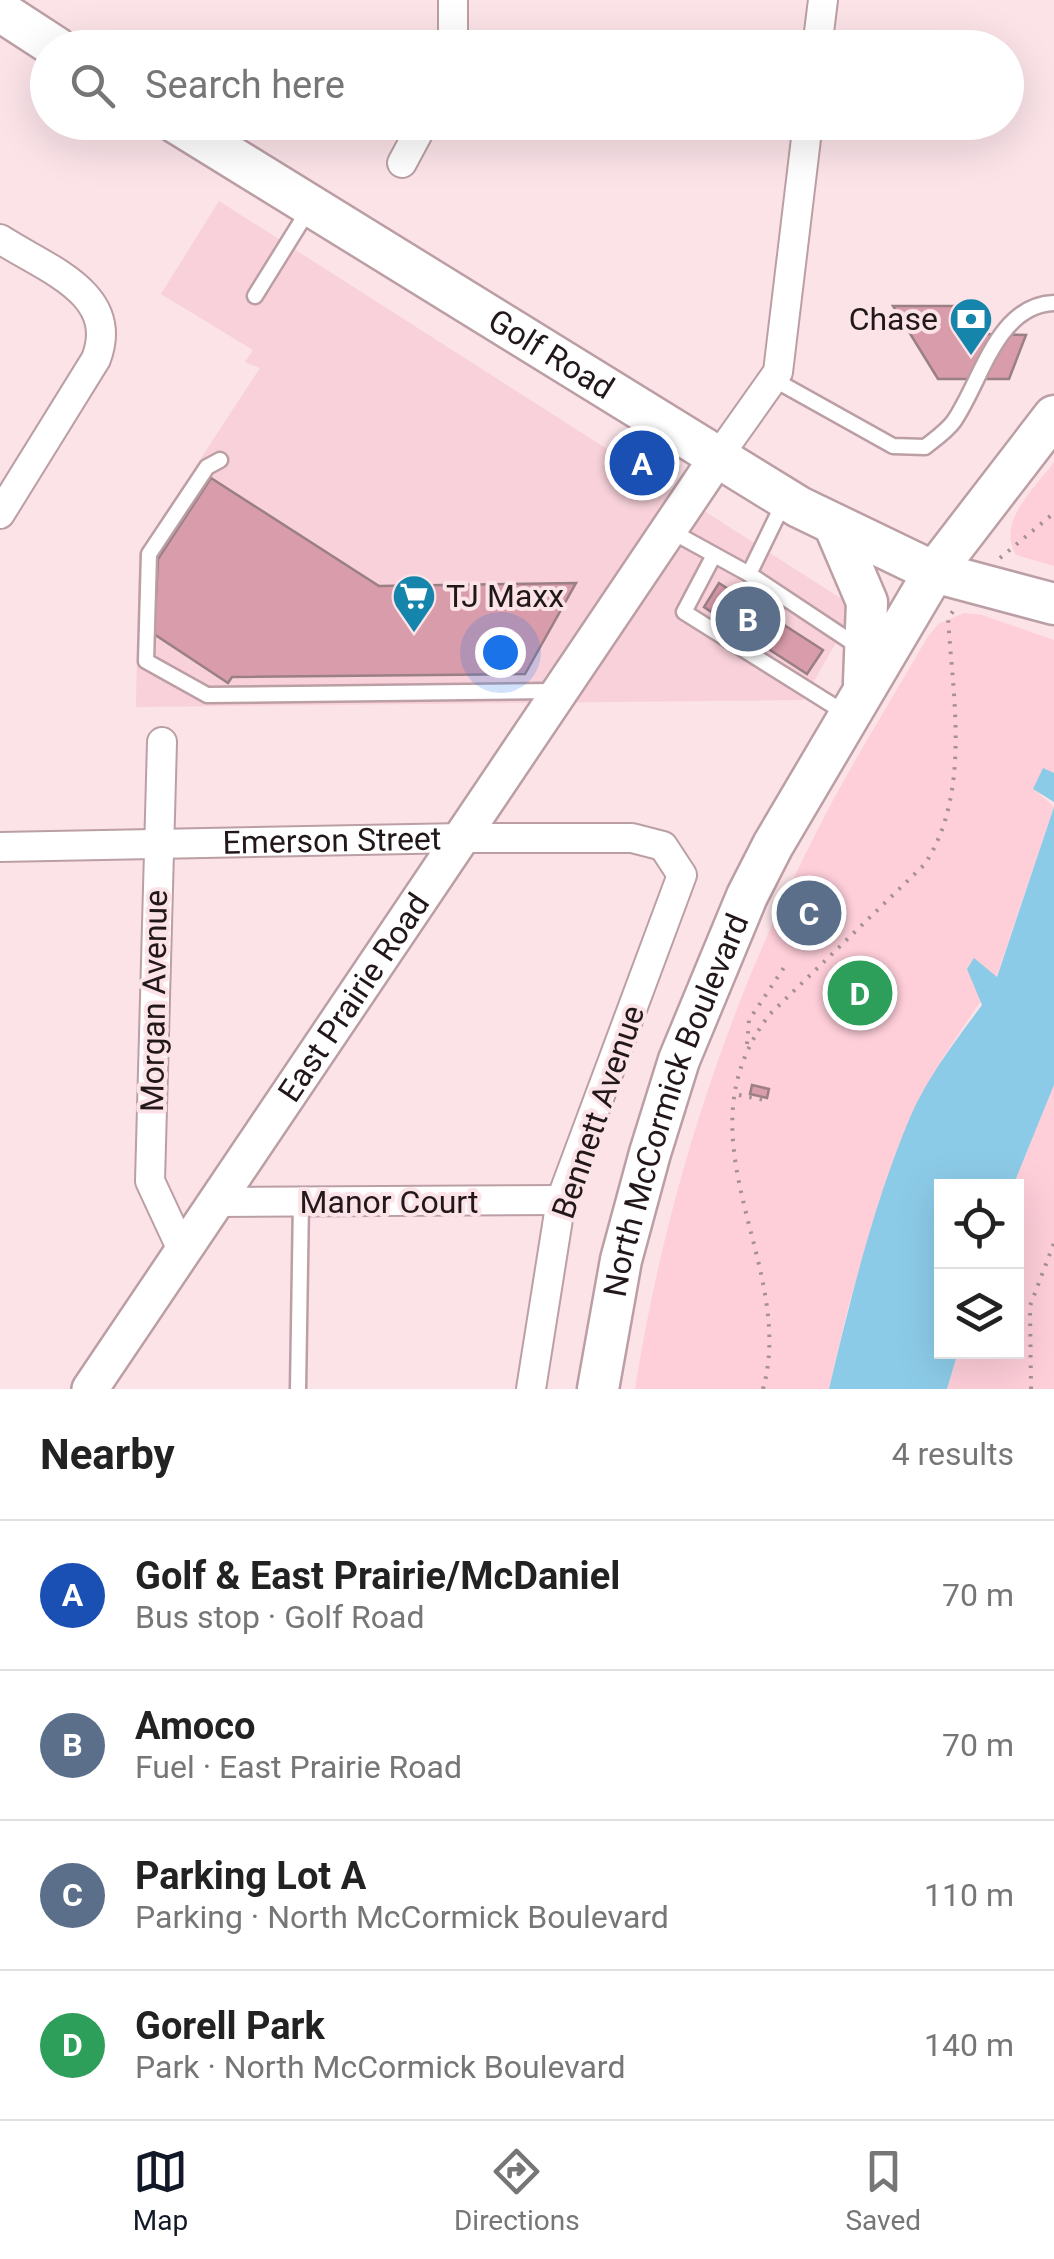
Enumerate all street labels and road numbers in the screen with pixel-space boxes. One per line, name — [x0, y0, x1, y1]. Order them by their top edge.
street label: Golf Road — [481, 301, 621, 407]
street label: Emerson Street — [222, 819, 442, 862]
street label: East Prairie Road — [270, 886, 437, 1109]
street label: Morgan Avenue — [133, 890, 175, 1112]
street label: North McCormick Boulevard — [596, 908, 757, 1300]
street label: Bennett Avenue — [544, 1001, 652, 1223]
street label: Manor Court — [300, 1183, 478, 1221]

